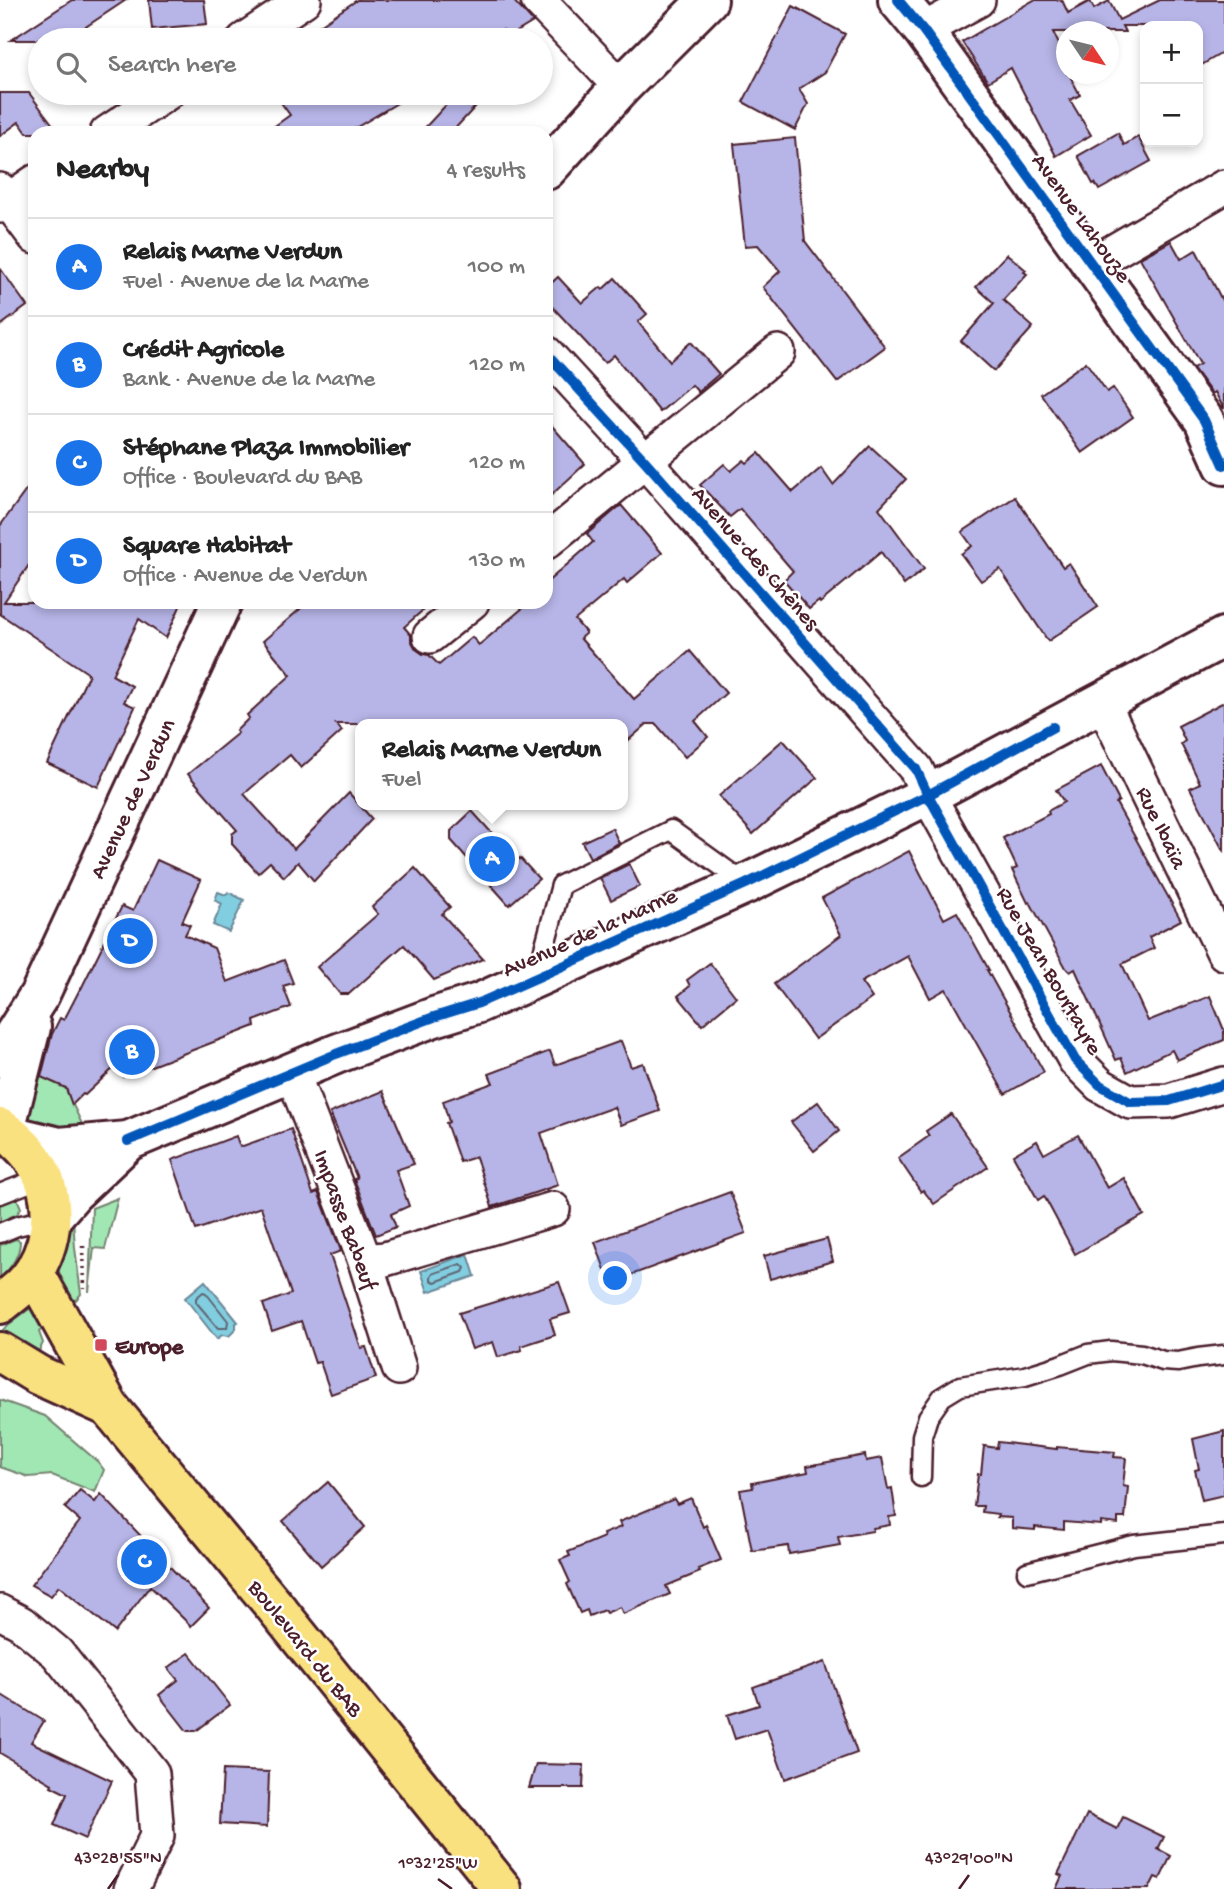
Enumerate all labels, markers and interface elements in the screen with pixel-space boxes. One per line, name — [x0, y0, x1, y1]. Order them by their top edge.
north arrow — [1056, 21, 1119, 84]
map controls — [1140, 21, 1203, 147]
button: + — [1140, 21, 1203, 84]
search box — [28, 28, 553, 105]
icon: search — [52, 48, 90, 86]
text: Search here — [108, 51, 236, 82]
button: − — [1140, 84, 1203, 147]
street label: Avenue Lahouze — [1024, 149, 1137, 290]
text: Nearby — [56, 154, 149, 189]
text: 4 results — [446, 158, 525, 185]
text: Relais Marne Verdun — [123, 238, 342, 269]
text: A — [72, 254, 86, 281]
text: 100 m — [468, 254, 525, 281]
text: Fuel · Avenue de la Marne — [123, 269, 369, 296]
text: Crédit Agricole — [123, 336, 284, 367]
text: B — [73, 352, 85, 379]
text: 120 m — [470, 352, 525, 379]
text: Bank · Avenue de la Marne — [123, 367, 375, 394]
text: Stéphane Plaza Immobilier — [123, 434, 409, 465]
text: C — [73, 450, 85, 477]
text: 120 m — [470, 450, 525, 477]
text: Office · Boulevard du BAB — [123, 465, 362, 492]
street label: Avenue des Chênes — [685, 482, 825, 637]
text: Square Habitat — [123, 532, 290, 563]
text: D — [72, 548, 87, 575]
text: 130 m — [469, 548, 525, 575]
text: Office · Avenue de Verdun — [123, 563, 367, 590]
street label: Avenue de Verdun — [85, 715, 183, 884]
popup — [355, 719, 628, 810]
text: Relais Marne Verdun — [382, 736, 601, 767]
text: Fuel — [382, 767, 421, 794]
street label: Rue Ibaïa — [1128, 783, 1192, 875]
pin: A — [469, 833, 515, 885]
street label: Avenue de la Marne — [499, 883, 683, 985]
street label: Rue Jean Bourtayre — [989, 883, 1108, 1062]
pin: D — [107, 915, 153, 967]
pin: B — [109, 1026, 155, 1078]
street label: Impasse Babeuf — [306, 1147, 382, 1296]
your location — [598, 1261, 632, 1295]
place label: Europe — [115, 1335, 185, 1362]
marker: Europe — [93, 1337, 109, 1353]
pin: C — [121, 1536, 167, 1588]
street label: Boulevard du BAB — [240, 1575, 368, 1724]
text: 43°28'55"N — [74, 1849, 162, 1870]
text: 43°29'00"N — [925, 1849, 1013, 1870]
text: 1°32'25"W — [397, 1854, 478, 1875]

